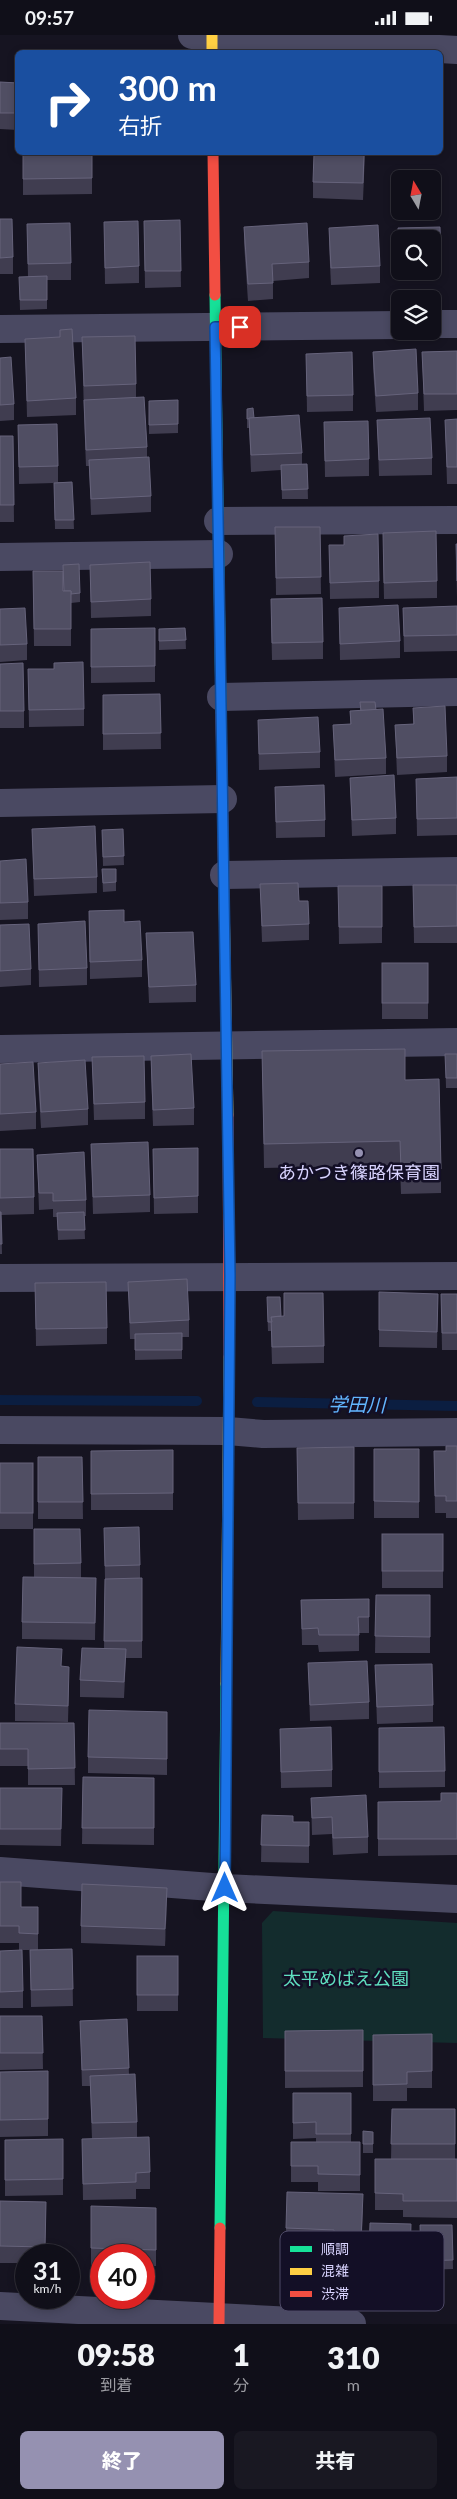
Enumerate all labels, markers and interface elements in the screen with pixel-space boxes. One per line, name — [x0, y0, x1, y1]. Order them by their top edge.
text: 09:57 — [25, 6, 74, 29]
text: 300 m — [118, 66, 217, 108]
icon: right — [35, 70, 100, 135]
text: 右折 — [118, 112, 162, 139]
north arrow — [391, 170, 441, 220]
map controls — [391, 170, 441, 340]
button: search — [391, 230, 441, 280]
button: layers — [391, 290, 441, 340]
pin — [219, 306, 261, 348]
icon: arrive — [226, 313, 254, 341]
marker: あかつき篠路保育園 — [353, 1147, 365, 1159]
place label: あかつき篠路保育園 — [278, 1161, 440, 1183]
water label: 学田川 — [328, 1392, 388, 1416]
position arrow — [198, 1861, 250, 1913]
park label: 太平めばえ公園 — [283, 1967, 409, 1989]
legend — [280, 2231, 444, 2311]
text: 順調 — [321, 2240, 349, 2257]
speed limit sign: 40 — [90, 2244, 155, 2309]
text: 31 — [33, 2255, 62, 2285]
text: 混雑 — [321, 2262, 349, 2279]
text: km/h — [33, 2281, 62, 2296]
text: 渋滞 — [321, 2285, 349, 2302]
text: 09:58 — [77, 2336, 155, 2372]
text: 1 — [232, 2336, 250, 2372]
text: 310 — [327, 2339, 380, 2375]
text: 到着 — [100, 2375, 132, 2394]
text: 分 — [233, 2375, 249, 2394]
text: m — [347, 2375, 360, 2394]
button: 終了 — [20, 2431, 224, 2489]
button: 共有 — [234, 2431, 437, 2489]

